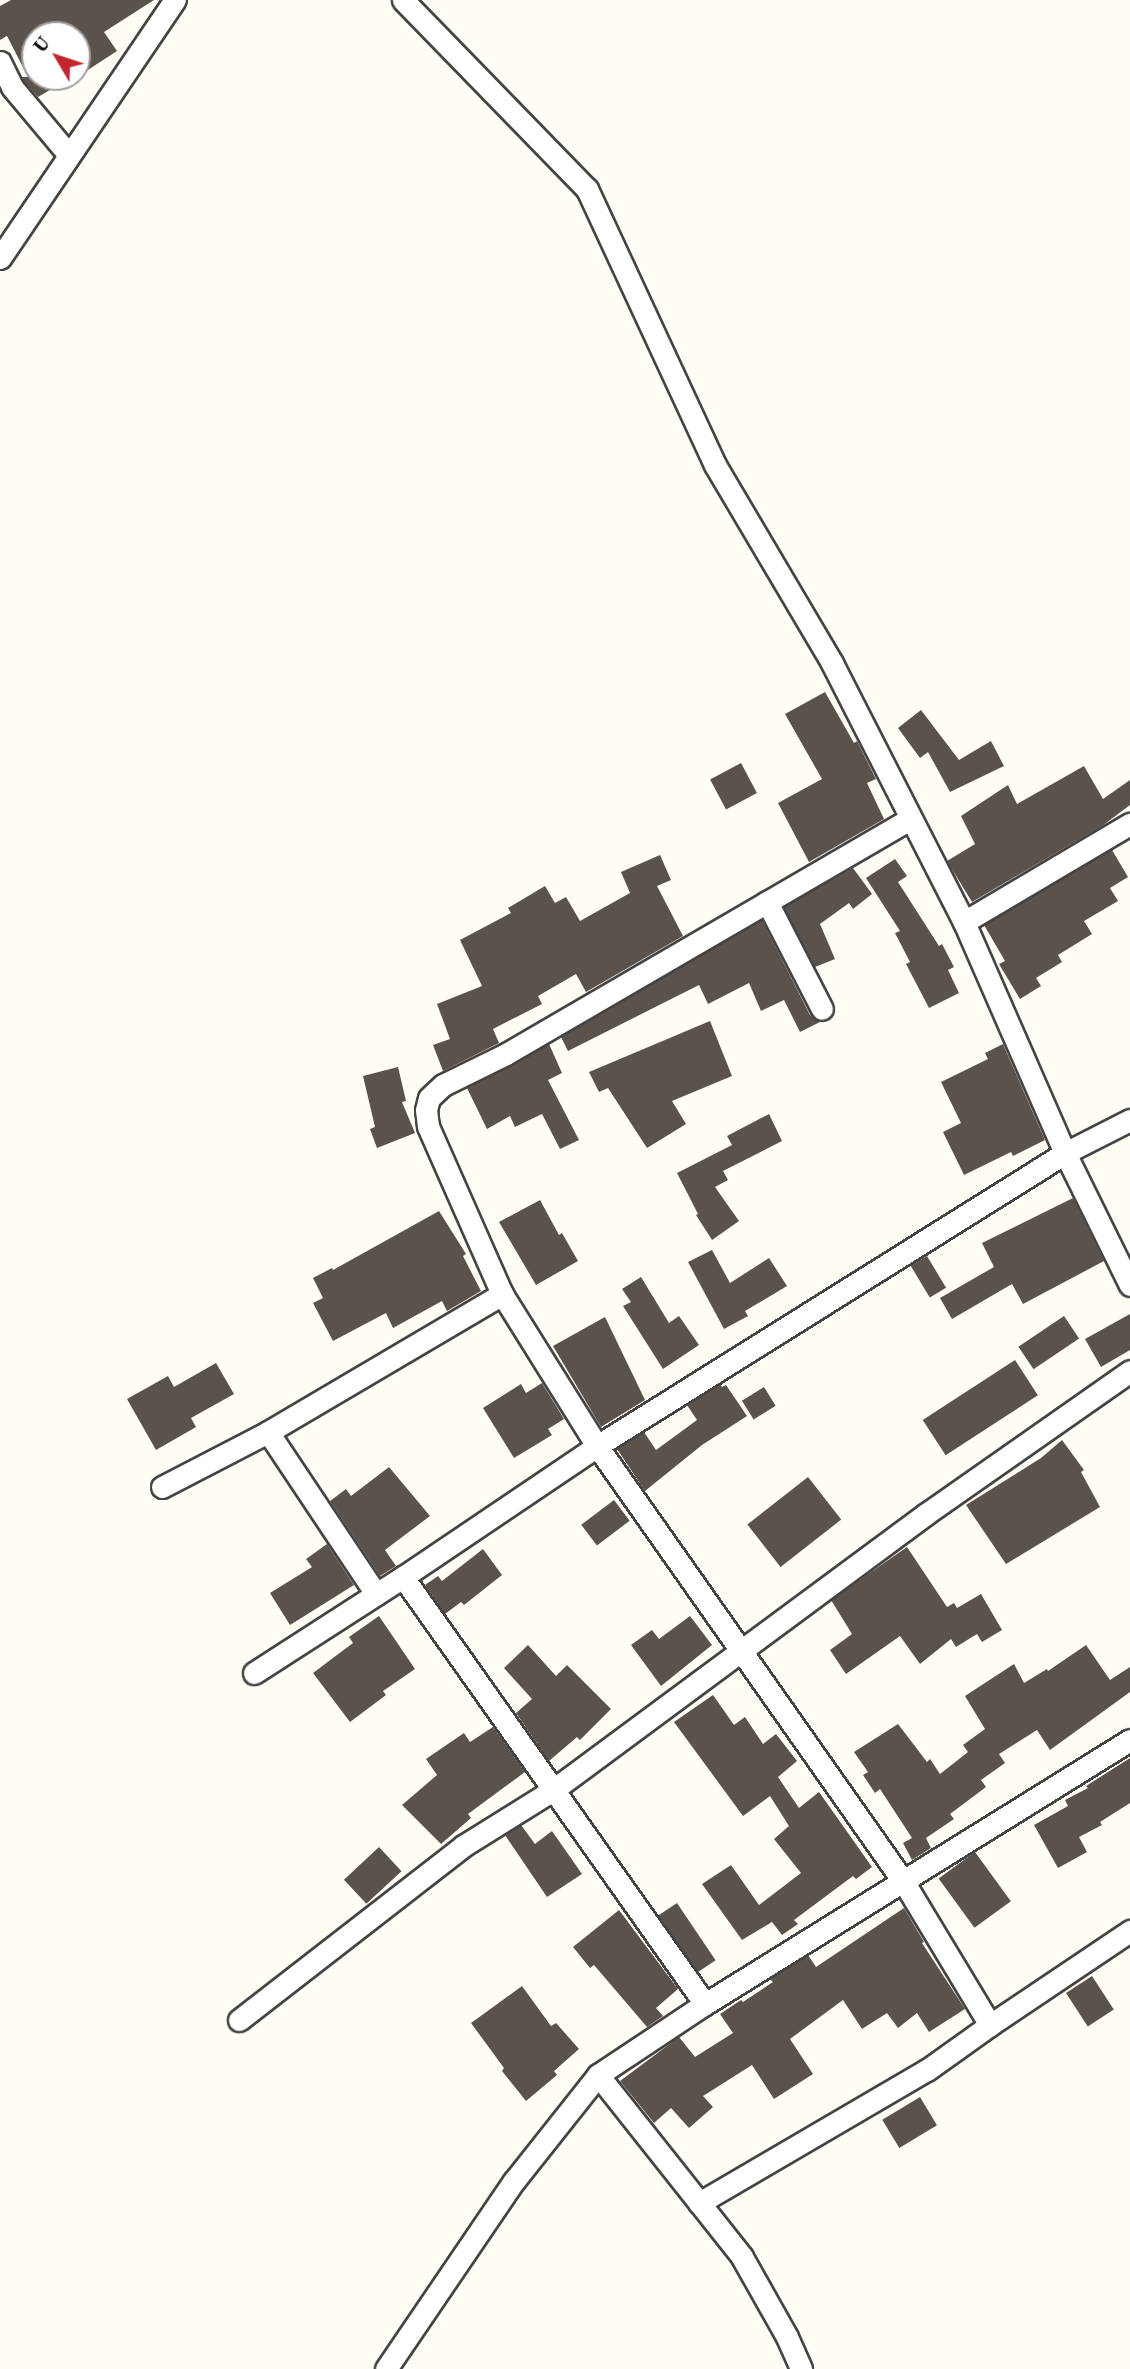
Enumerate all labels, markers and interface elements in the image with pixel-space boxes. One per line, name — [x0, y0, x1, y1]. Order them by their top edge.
north arrow — [21, 21, 91, 91]
text: U — [27, 30, 56, 58]

